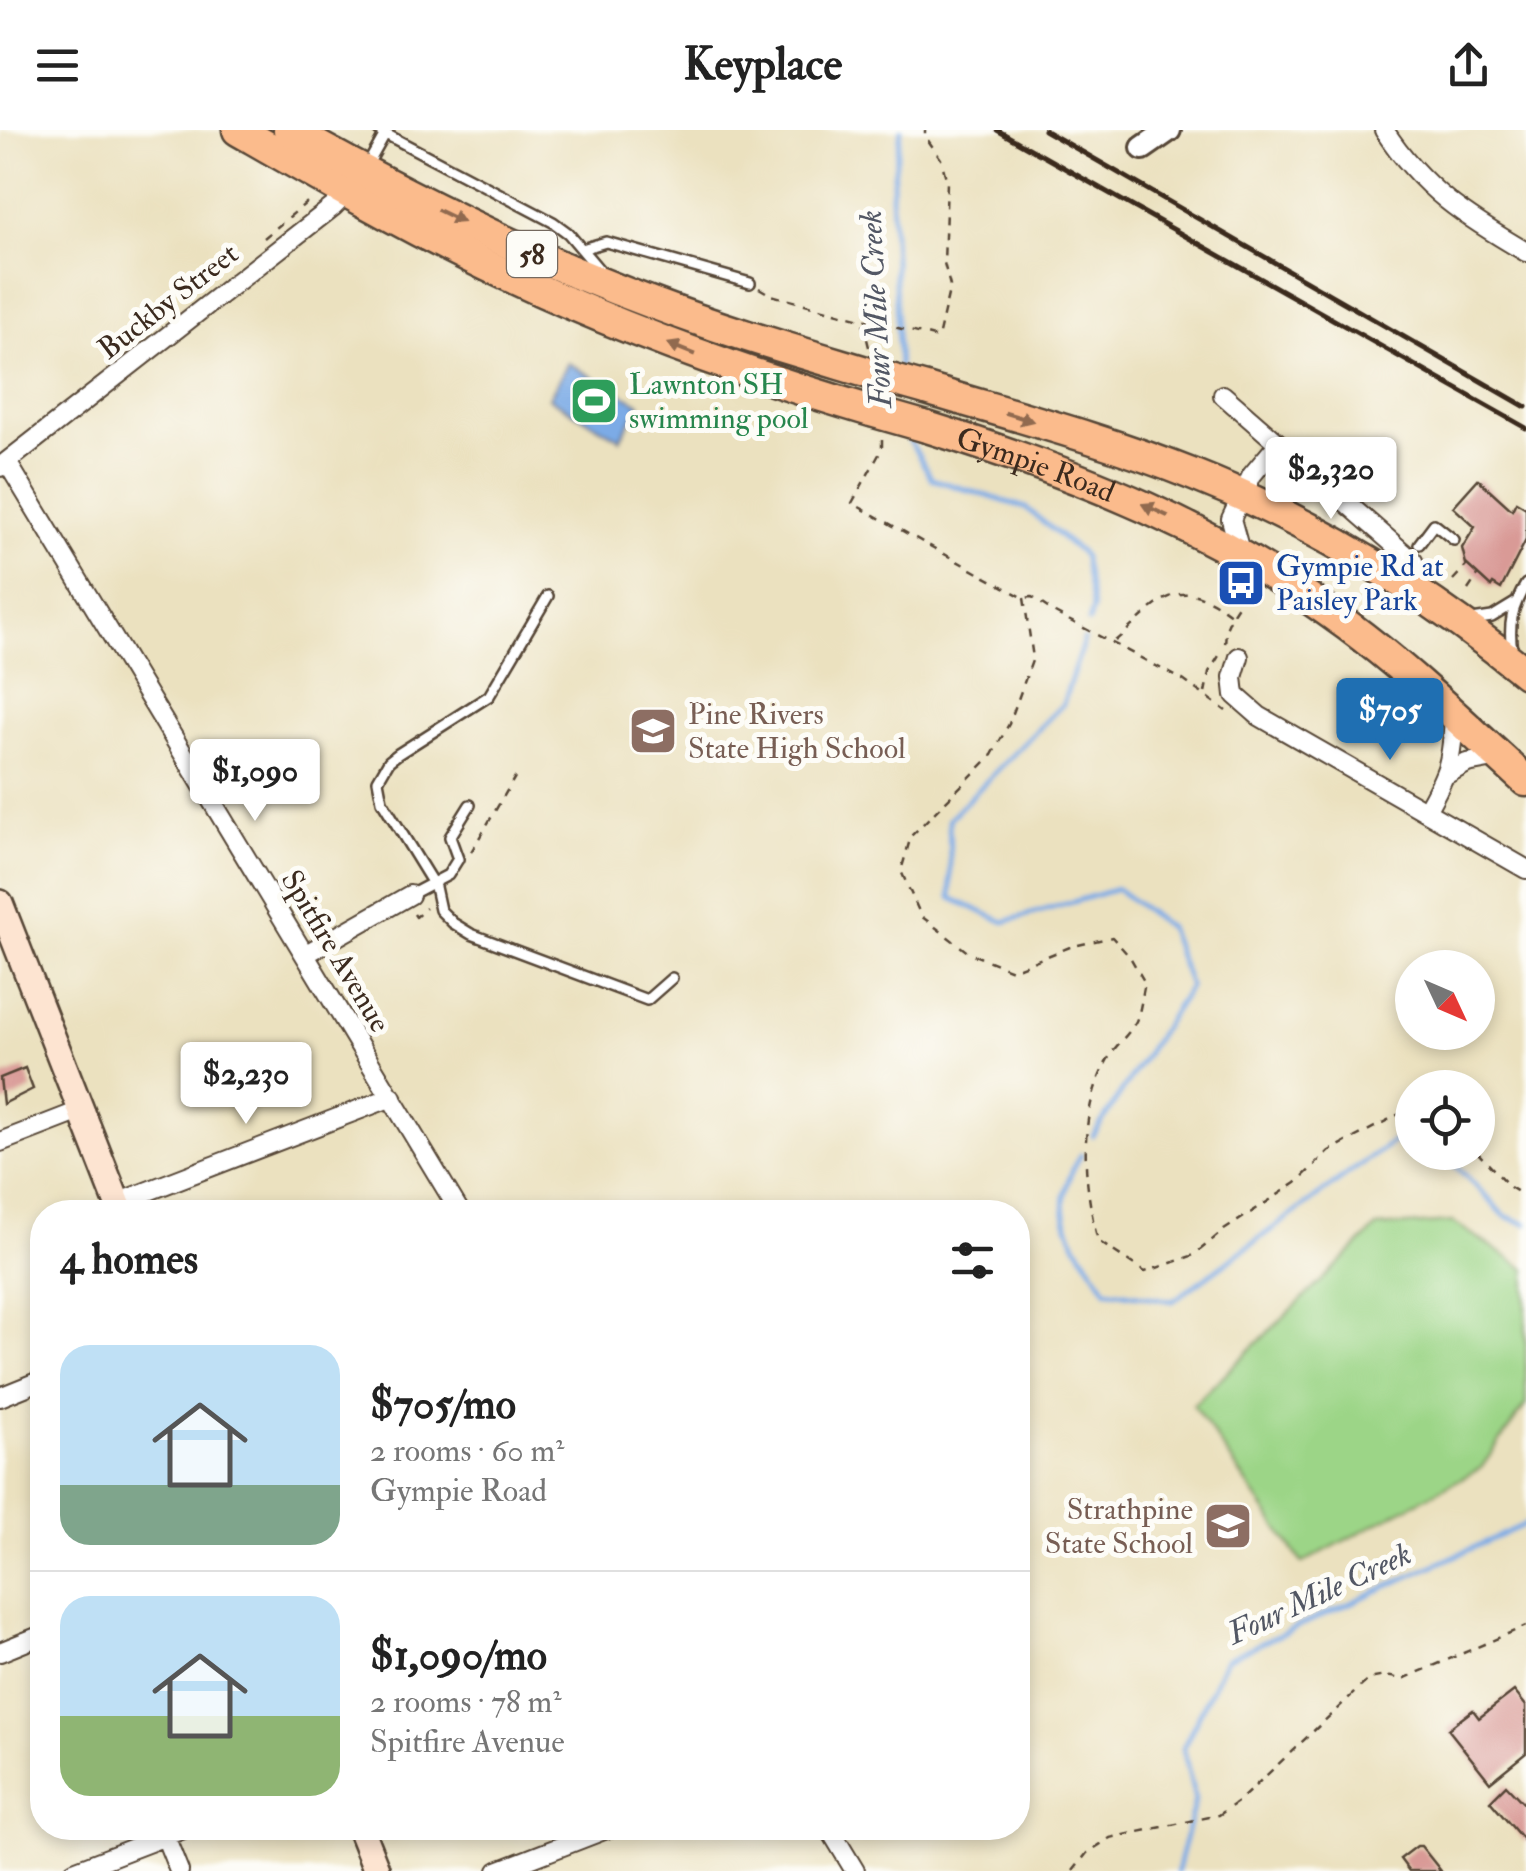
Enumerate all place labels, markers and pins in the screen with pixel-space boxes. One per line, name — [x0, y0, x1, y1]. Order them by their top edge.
place label: Lawnton SH swimming pool — [629, 366, 809, 437]
sports icon: Lawnton SH swimming pool — [568, 375, 620, 427]
pin: $2,320 — [1250, 437, 1412, 522]
place label: Gympie Rd at Paisley Park — [1276, 548, 1444, 619]
bus stop icon: Gympie Rd at Paisley Park — [1215, 557, 1267, 609]
pin: $705 — [1331, 678, 1449, 763]
place label: Pine Rivers State High School — [688, 696, 906, 767]
school or university icon: Pine Rivers State High School — [627, 705, 679, 757]
pin: $1,090 — [174, 739, 336, 824]
pin: $2,230 — [165, 1042, 327, 1127]
place label: Strathpine State School — [1045, 1491, 1193, 1562]
school or university icon: Strathpine State School — [1202, 1500, 1254, 1552]

